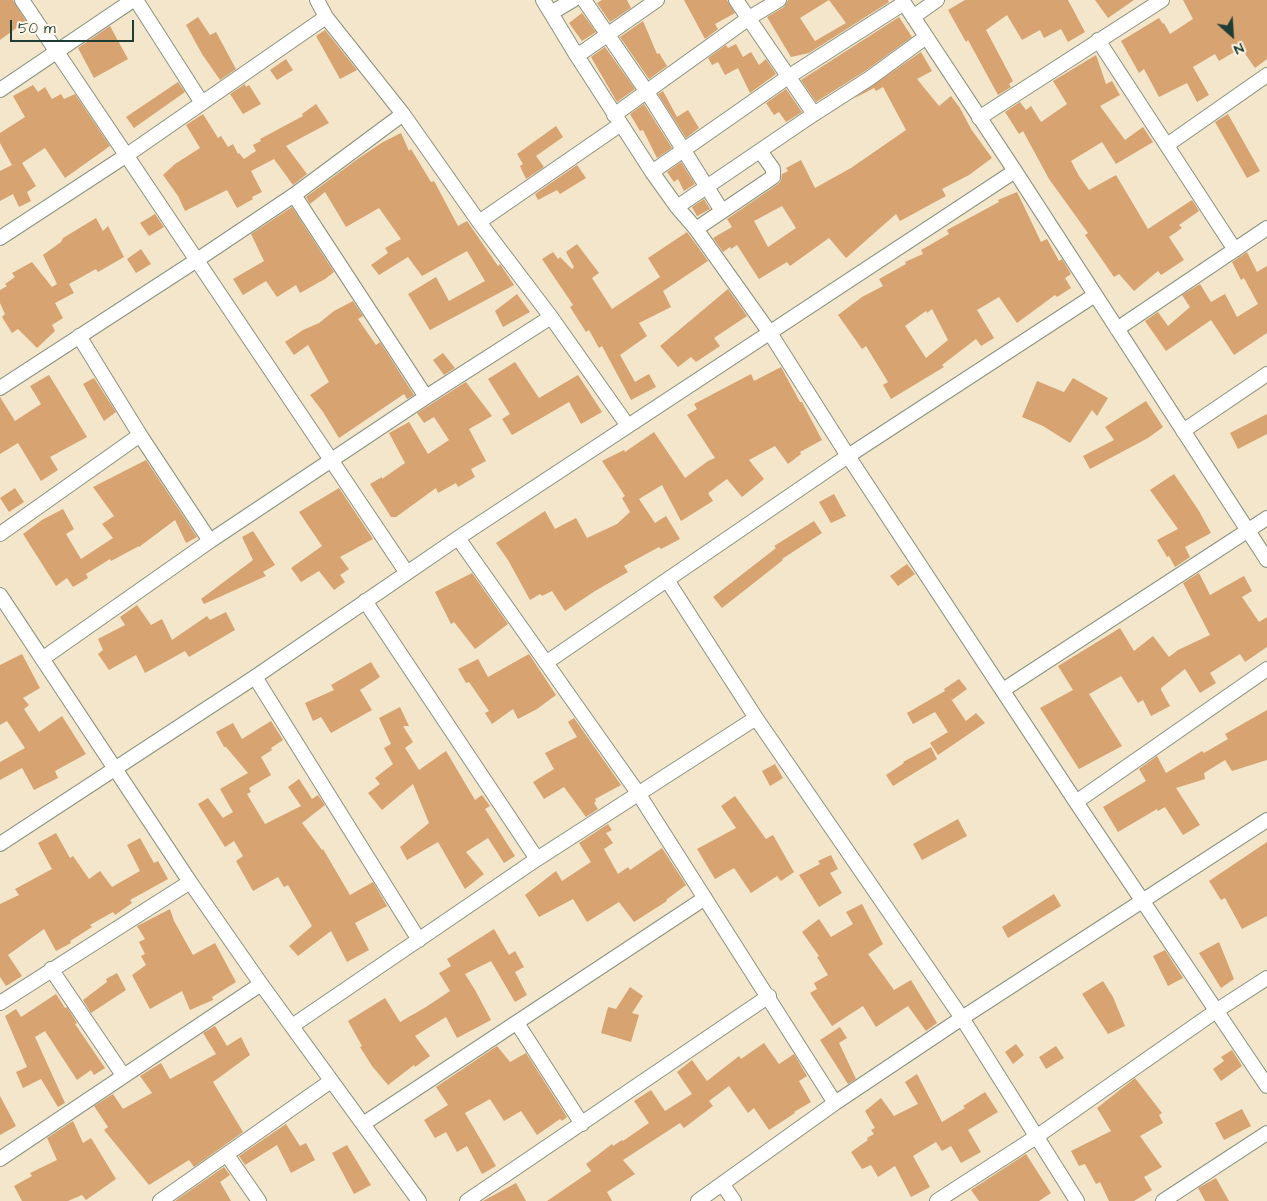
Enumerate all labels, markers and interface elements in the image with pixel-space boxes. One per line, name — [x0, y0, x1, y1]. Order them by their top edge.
scale bar — [12, 10, 136, 42]
north arrow — [1207, 10, 1257, 60]
text: 50 m — [18, 18, 56, 39]
text: N — [1230, 38, 1247, 59]

